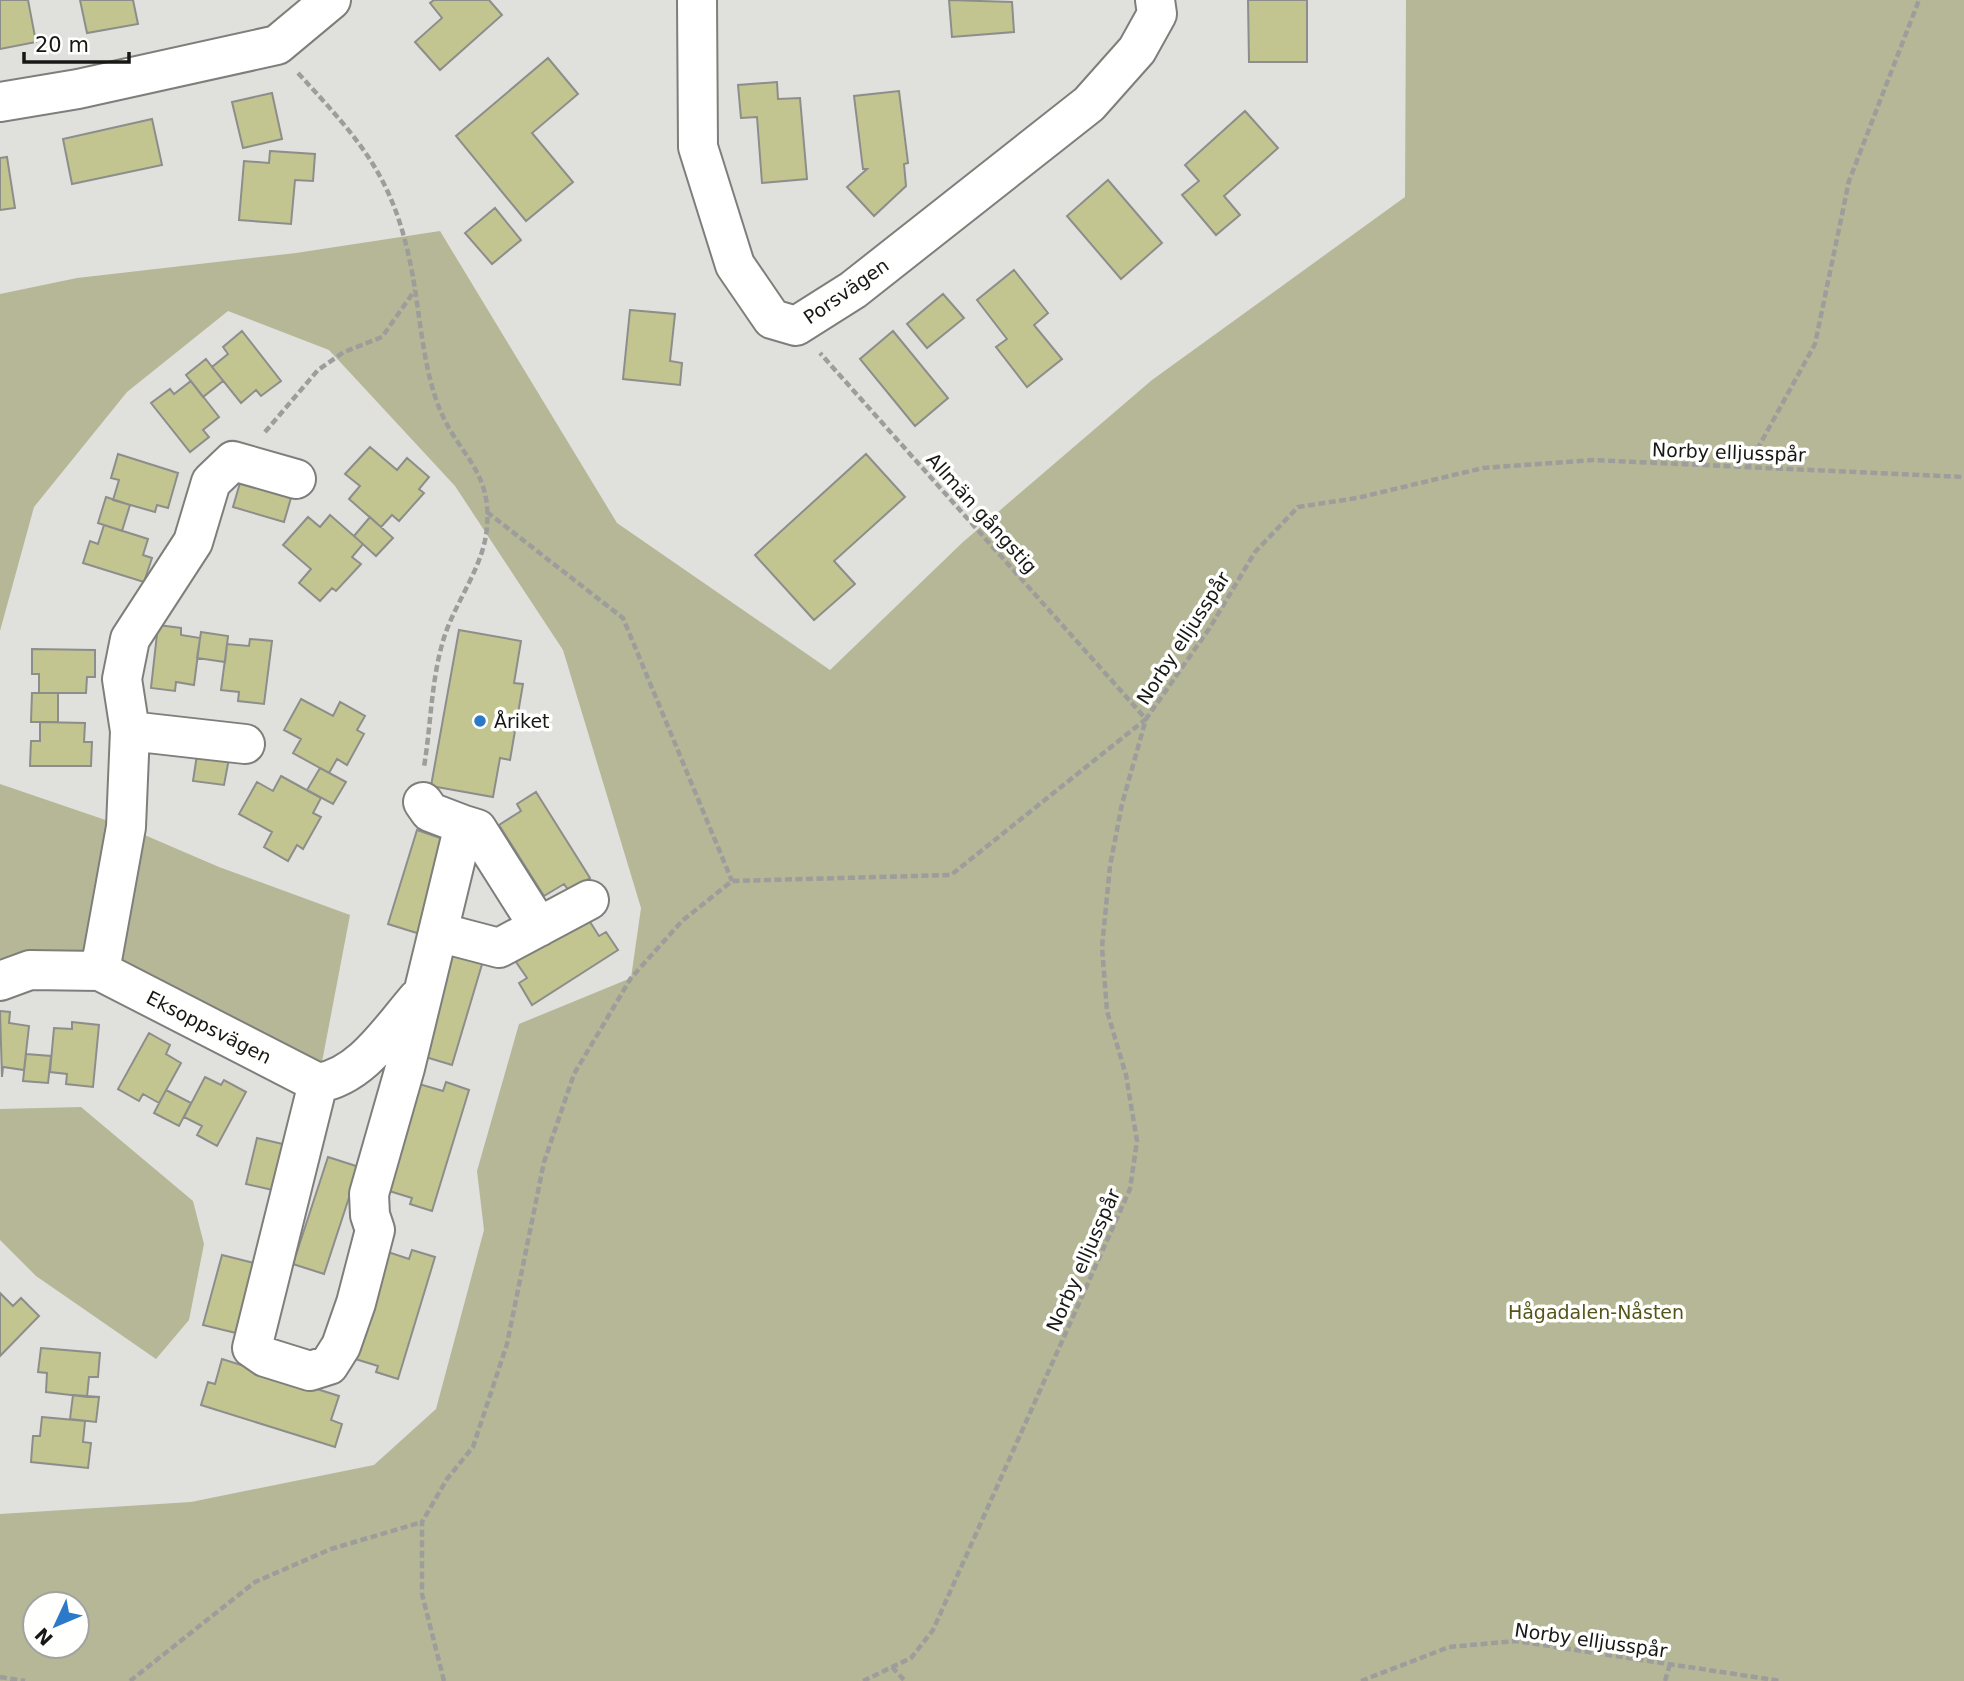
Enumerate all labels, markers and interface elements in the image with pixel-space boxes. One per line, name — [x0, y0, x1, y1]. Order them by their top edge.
scale bar — [24, 21, 130, 65]
text: 20 m — [35, 33, 89, 57]
street label: Porsvägen — [799, 254, 893, 328]
street label: Norby elljusspår — [1652, 438, 1806, 466]
street label: Allmän gångstig — [922, 448, 1042, 578]
street label: Norby elljusspår — [1132, 567, 1234, 709]
place label: Åriket — [494, 710, 550, 732]
marker: Åriket — [472, 713, 488, 729]
street label: Eksoppsvägen — [143, 986, 275, 1068]
street label: Norby elljusspår — [1042, 1185, 1124, 1335]
park label: Hågadalen-Nåsten — [1508, 1301, 1684, 1323]
north arrow — [21, 1590, 91, 1660]
street label: Norby elljusspår — [1513, 1618, 1669, 1662]
text: N — [30, 1623, 57, 1650]

